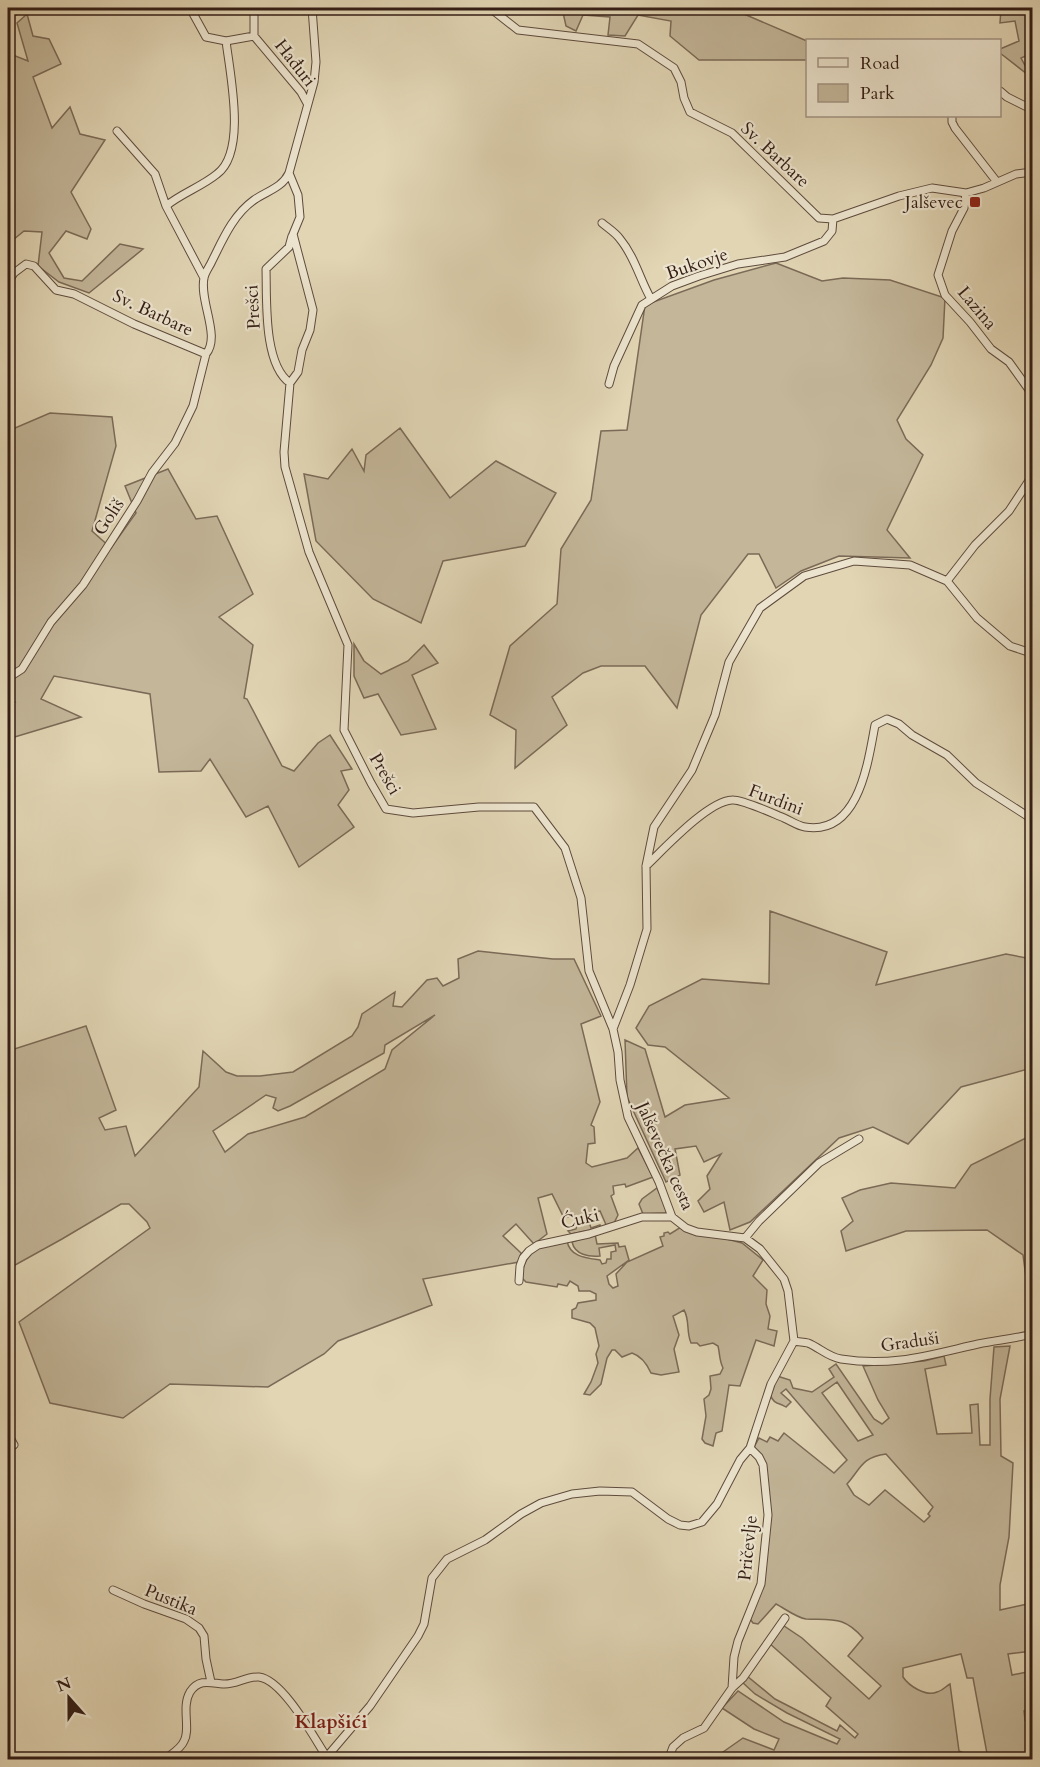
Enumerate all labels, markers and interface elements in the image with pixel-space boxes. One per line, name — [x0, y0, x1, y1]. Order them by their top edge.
street label: Hađuri — [269, 34, 321, 92]
legend — [806, 39, 1001, 117]
text: Road — [860, 51, 900, 76]
text: Park — [860, 81, 895, 106]
street label: Sv. Barbare — [735, 116, 815, 194]
place label: Jalševec — [902, 190, 963, 215]
marker: Jalševec — [968, 195, 982, 209]
street label: Bukovje — [663, 242, 731, 286]
street label: Lazina — [951, 281, 1003, 335]
street label: Sv. Barbare — [109, 283, 197, 343]
street label: Prešci — [239, 284, 267, 330]
street label: Goliš — [88, 494, 130, 540]
street label: Prešci — [363, 748, 407, 800]
street label: Furdini — [745, 778, 807, 822]
street label: Jalševečka cesta — [629, 1095, 700, 1214]
street label: Ćuki — [559, 1203, 601, 1235]
street label: Graduši — [879, 1326, 941, 1358]
street label: Pričevlje — [732, 1514, 764, 1582]
street label: Pustika — [141, 1578, 201, 1622]
north arrow — [39, 1668, 99, 1728]
text: N — [54, 1672, 75, 1698]
district label: Klapšići — [294, 1708, 368, 1735]

